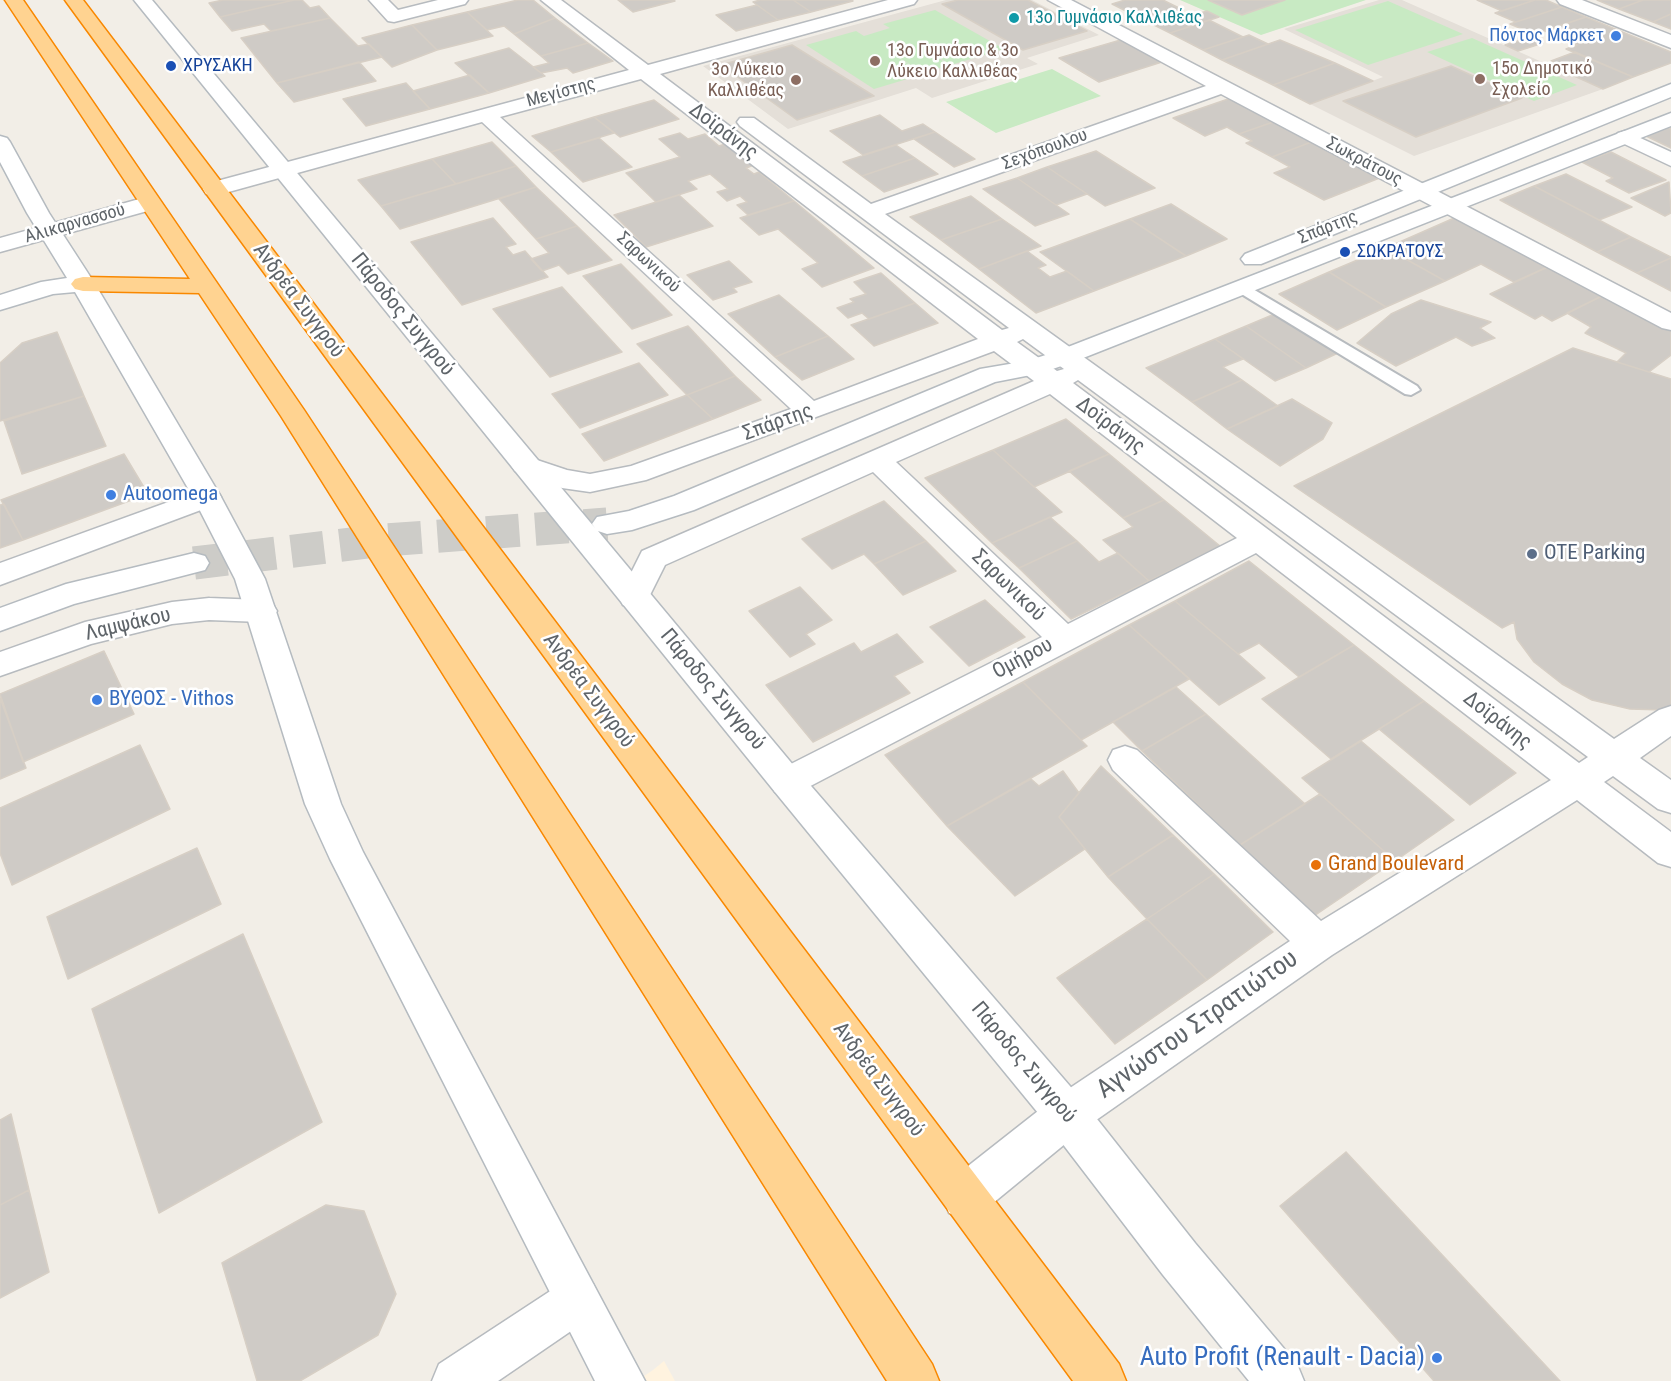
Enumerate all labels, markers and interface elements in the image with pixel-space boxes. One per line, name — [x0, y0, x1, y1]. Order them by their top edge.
place label: 13ο Γυμνάσιο Καλλιθέας — [1026, 7, 1202, 29]
marker: 13ο Γυμνάσιο Καλλιθέας — [1007, 11, 1021, 25]
place label: Πόντος Μάρκετ — [1489, 25, 1604, 47]
marker: Πόντος Μάρκετ — [1609, 29, 1623, 43]
place label: 13ο Γυμνάσιο & 3ο Λύκειο Καλλιθέας — [887, 40, 1019, 82]
marker: 13ο Γυμνάσιο & 3ο Λύκειο Καλλιθέας — [868, 54, 882, 68]
place label: ΧΡΥΣΑΚΗ — [183, 55, 253, 77]
place label: 15ο Δημοτικό Σχολείο — [1492, 58, 1592, 100]
marker: ΧΡΥΣΑΚΗ — [164, 59, 178, 73]
place label: 3ο Λύκειο Καλλιθέας — [708, 59, 784, 101]
marker: 15ο Δημοτικό Σχολείο — [1473, 72, 1487, 86]
street label: Μεγίστης — [524, 73, 598, 113]
marker: 3ο Λύκειο Καλλιθέας — [789, 73, 803, 87]
street label: Δοϊράνης — [684, 98, 762, 166]
street label: Σεχόπουλου — [1000, 125, 1090, 175]
street label: Σωκράτους — [1322, 133, 1406, 191]
street label: Αλικαρνασσού — [22, 199, 128, 249]
street label: Σπάρτης — [1295, 206, 1361, 250]
street label: Σαρωνικού — [612, 228, 684, 298]
street label: Ανδρέα Συγγρού — [247, 239, 349, 363]
place label: ΣΩΚΡΑΤΟΥΣ — [1357, 241, 1444, 263]
marker: ΣΩΚΡΑΤΟΥΣ — [1338, 245, 1352, 259]
street label: Πάροδος Συγγρού — [345, 249, 459, 381]
street label: Δοϊράνης — [1071, 392, 1149, 460]
street label: Σπάρτης — [740, 399, 816, 447]
place label: Autoomega — [123, 482, 218, 508]
marker: Autoomega — [104, 488, 118, 502]
place label: OTE Parking — [1544, 541, 1645, 567]
street label: Σαρωνικού — [966, 545, 1050, 627]
marker: OTE Parking — [1525, 547, 1539, 561]
street label: Λαμψάκου — [83, 603, 173, 647]
street label: Πάροδος Συγγρού — [654, 624, 770, 756]
street label: Ανδρέα Συγγρού — [537, 629, 639, 753]
street label: Ομήρου — [989, 633, 1057, 685]
street label: Δοϊράνης — [1458, 686, 1536, 756]
place label: ΒΥΘΟΣ - Vithos — [109, 687, 234, 713]
marker: ΒΥΘΟΣ - Vithos — [90, 693, 104, 707]
place label: Grand Boulevard — [1328, 852, 1464, 878]
marker: Grand Boulevard — [1309, 858, 1323, 872]
street label: Αγνώστου Στρατιώτου — [1091, 944, 1305, 1106]
street label: Πάροδος Συγγρού — [965, 997, 1081, 1129]
street label: Ανδρέα Συγγρού — [827, 1018, 929, 1142]
place label: Auto Profit (Renault - Dacia) — [1140, 1342, 1425, 1374]
marker: Auto Profit (Renault - Dacia) — [1430, 1351, 1444, 1365]

